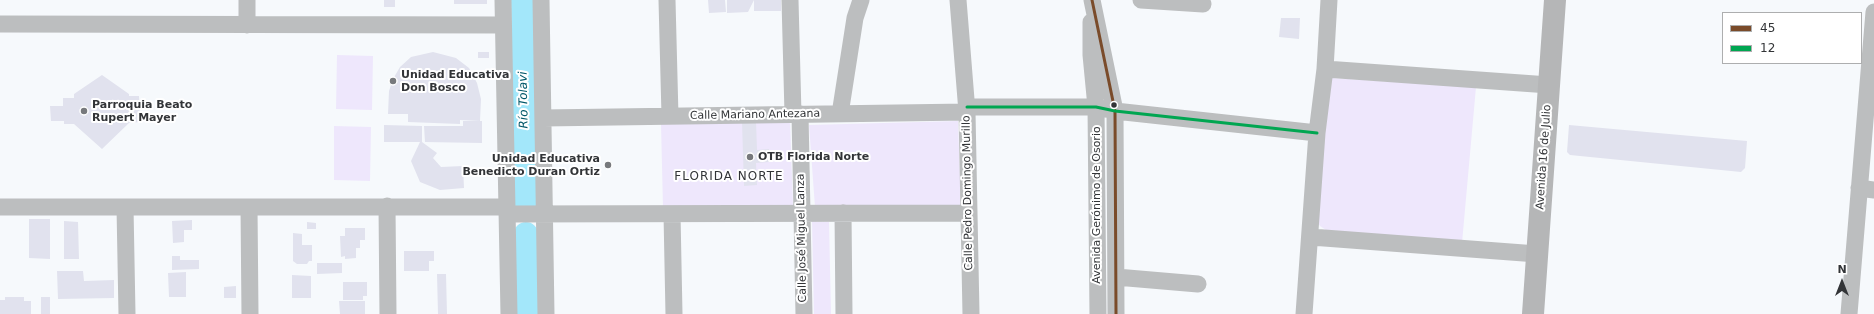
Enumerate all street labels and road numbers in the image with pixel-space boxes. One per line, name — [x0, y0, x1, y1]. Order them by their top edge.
street label: Avenida 16 de Julio — [1534, 104, 1554, 210]
street label: Calle Mariano Antezana — [690, 107, 820, 123]
street label: Calle Pedro Domingo Murillo — [960, 115, 976, 271]
street label: Avenida Gerónimo de Osorio — [1090, 126, 1104, 284]
street label: Calle José Miguel Lanza — [794, 173, 810, 303]

